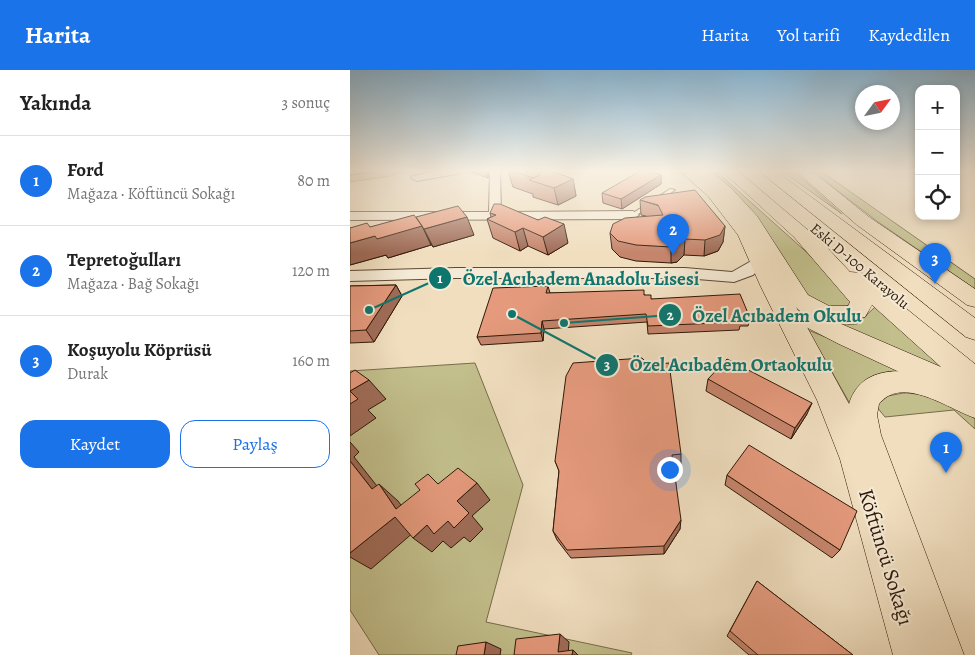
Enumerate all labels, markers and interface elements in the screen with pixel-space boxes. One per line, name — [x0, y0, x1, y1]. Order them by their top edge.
text: Harita — [25, 19, 91, 51]
text: Harita — [701, 23, 749, 47]
text: Yol tarifi — [777, 23, 840, 47]
text: Kaydedilen — [868, 23, 950, 47]
north arrow — [855, 85, 900, 130]
map controls — [915, 85, 960, 220]
button: + — [915, 85, 960, 130]
text: Yakında — [20, 89, 91, 117]
text: 3 sonuç — [282, 92, 330, 114]
button: − — [915, 130, 960, 175]
text: Ford — [67, 157, 104, 183]
text: 1 — [33, 170, 39, 192]
text: 80 m — [297, 170, 330, 192]
button: locate — [915, 175, 960, 220]
text: Mağaza · Köftüncü Sokağı — [67, 183, 235, 205]
pin: 2 — [657, 214, 689, 255]
street label: Eski D-100 Karayolu — [806, 218, 915, 314]
pin: 3 — [919, 243, 951, 284]
text: Tepretoğulları — [67, 247, 181, 273]
text: 2 — [32, 260, 40, 282]
text: 120 m — [292, 260, 330, 282]
callout: Özel Acıbadem Anadolu Lisesi — [428, 261, 709, 295]
text: Özel Acıbadem Anadolu Lisesi — [463, 266, 700, 292]
text: 1 — [437, 268, 443, 288]
text: Mağaza · Bağ Sokağı — [67, 273, 199, 295]
callout: Özel Acıbadem Okulu — [658, 298, 872, 332]
text: Özel Acıbadem Okulu — [692, 303, 862, 329]
text: 2 — [666, 305, 674, 325]
text: Koşuyolu Köprüsü — [67, 337, 212, 363]
callout: Özel Acıbadem Ortaokulu — [595, 348, 842, 382]
text: 3 — [33, 350, 39, 372]
text: 160 m — [292, 350, 330, 372]
text: Özel Acıbadem Ortaokulu — [630, 352, 833, 378]
text: 3 — [604, 355, 610, 375]
text: Durak — [67, 363, 108, 385]
button: Kaydet — [20, 420, 170, 468]
button: Paylaş — [180, 420, 330, 468]
pin: 1 — [930, 432, 962, 473]
your location — [657, 457, 683, 483]
street label: Köftüncü Sokağı — [852, 485, 920, 629]

